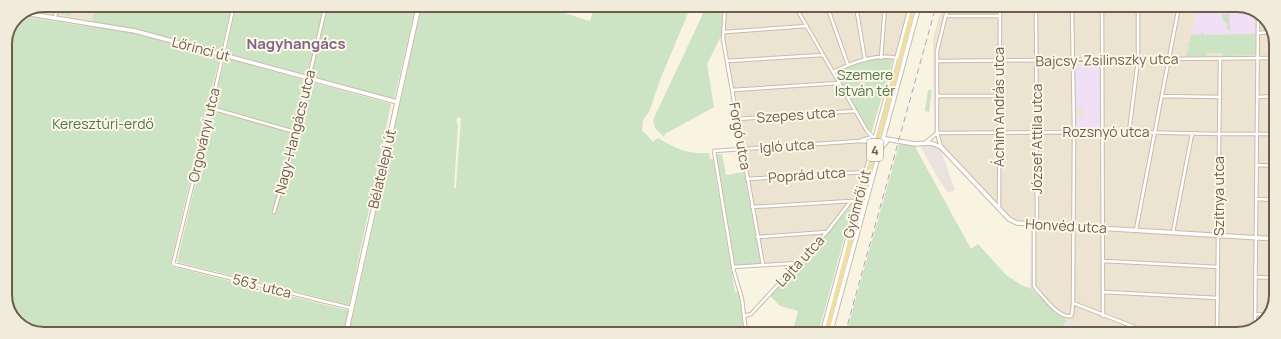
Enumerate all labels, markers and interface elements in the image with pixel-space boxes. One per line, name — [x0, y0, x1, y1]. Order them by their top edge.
street label: Lőrinci út — [170, 32, 233, 66]
district label: Nagyhangács — [246, 33, 346, 54]
street label: Áchim András utca — [989, 47, 1008, 167]
street label: Bajcsy-Zsilinszky utca — [1035, 49, 1179, 70]
park label: Szemere István tér — [835, 65, 895, 100]
street label: Nagy-Hangács utca — [270, 68, 319, 196]
street label: József Attila utca — [1027, 84, 1046, 194]
street label: Orgoványi utca — [183, 86, 224, 184]
street label: Forgó utca — [725, 101, 756, 171]
street label: Szepes utca — [756, 102, 836, 127]
park label: Keresztúri-erdő — [52, 114, 154, 133]
street label: Rozsnyó utca — [1063, 122, 1149, 141]
street label: Bélatelepi út — [363, 127, 400, 210]
street label: Igló utca — [759, 134, 815, 157]
road number: 4 — [867, 139, 883, 161]
street label: Szitnya utca — [1209, 156, 1228, 236]
street label: Poprád utca — [768, 162, 846, 187]
street label: Gyömrői út — [838, 167, 875, 240]
street label: Honvéd utca — [1025, 214, 1107, 237]
street label: Lajta utca — [771, 231, 828, 290]
street label: 563. utca — [231, 269, 294, 302]

